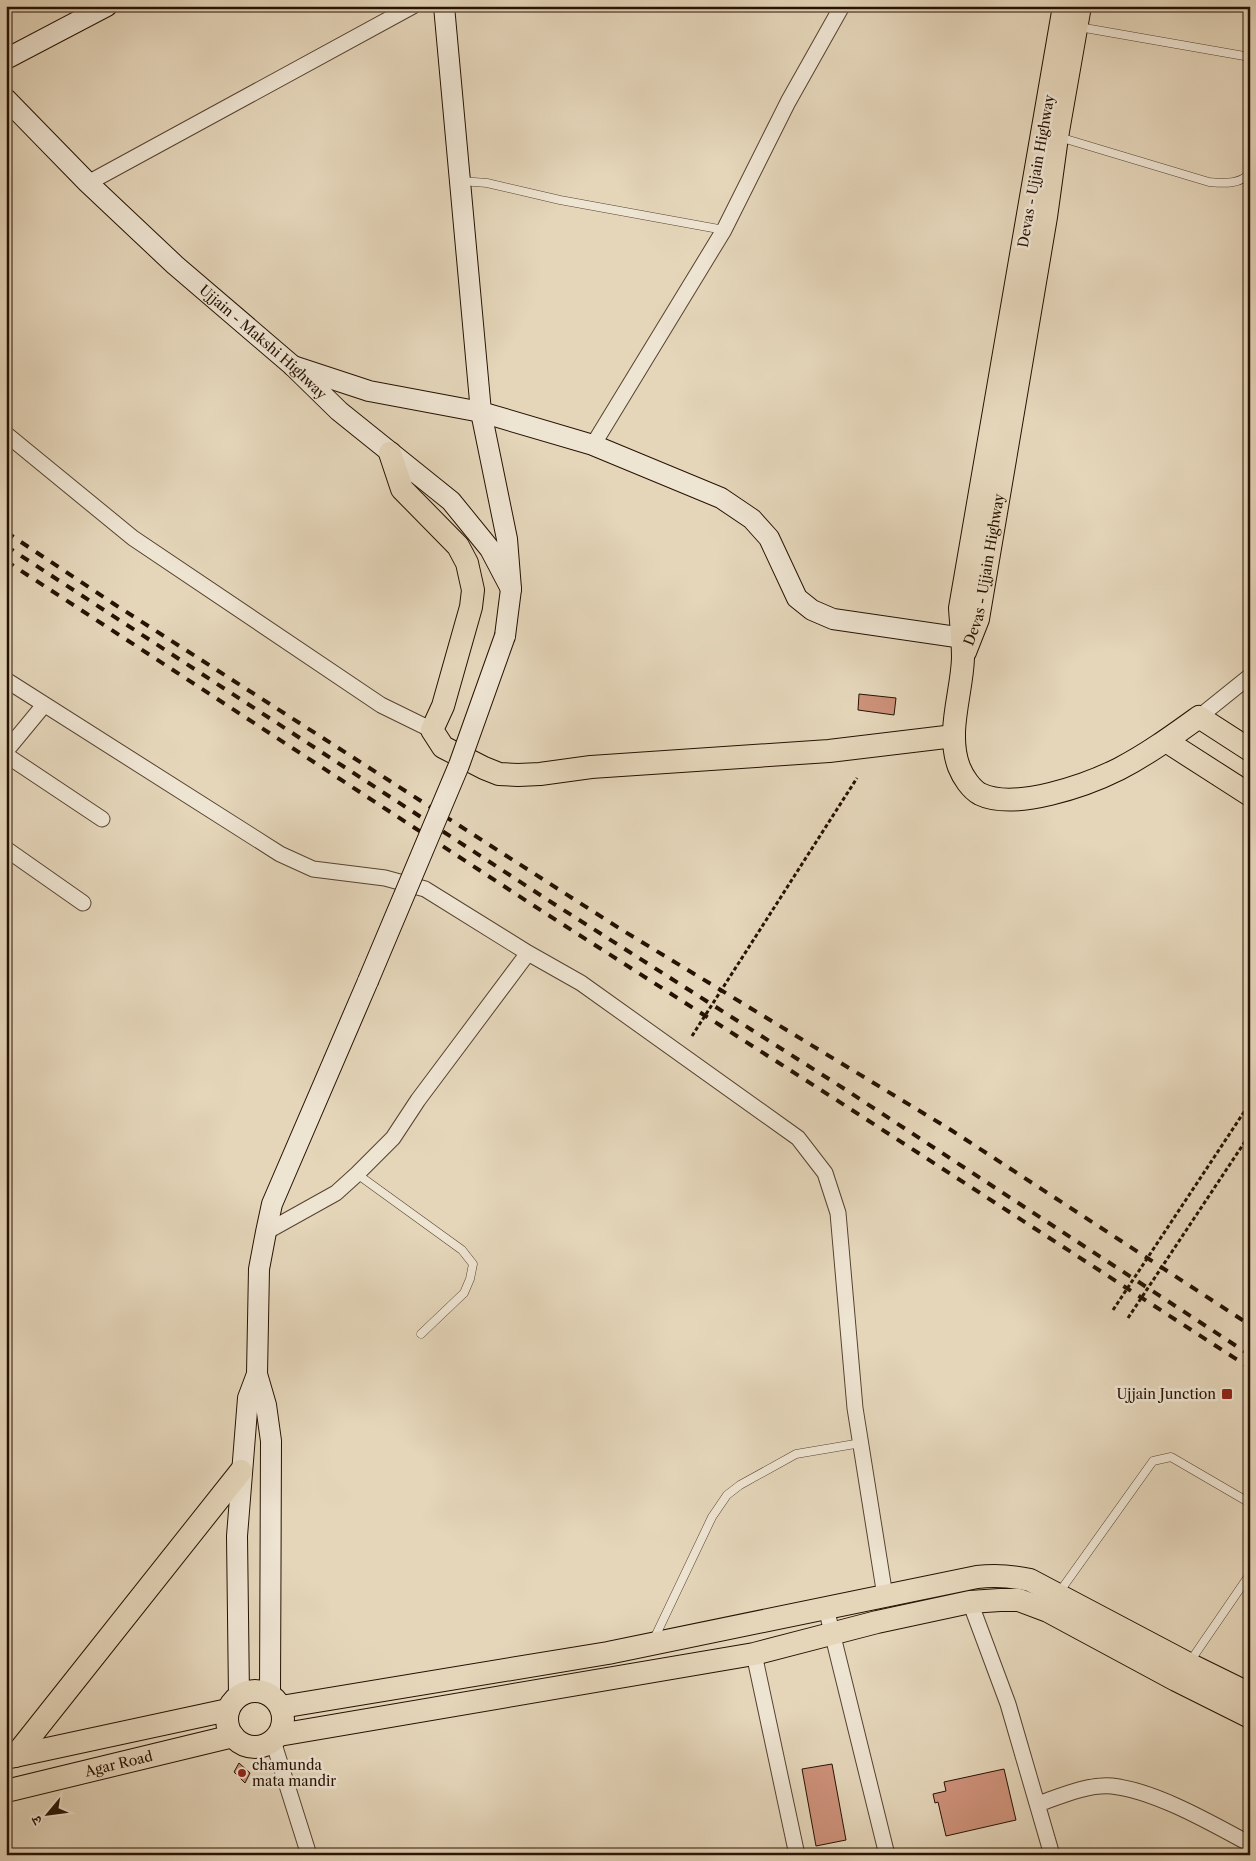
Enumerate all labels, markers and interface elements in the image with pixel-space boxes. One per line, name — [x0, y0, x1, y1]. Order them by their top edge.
street label: Devas - Ujjain Highway — [1014, 93, 1058, 249]
street label: Ujjain - Makshi Highway — [196, 281, 331, 403]
street label: Devas - Ujjain Highway — [959, 492, 1008, 648]
place label: Ujjain Junction — [1116, 1385, 1216, 1403]
marker: Ujjain Junction — [1220, 1387, 1234, 1401]
street label: Agar Road — [82, 1747, 155, 1781]
place label: chamunda mata mandir — [252, 1756, 336, 1790]
marker: chamunda mata mandir — [236, 1767, 248, 1779]
north arrow — [22, 1788, 72, 1838]
text: उ — [27, 1812, 47, 1829]

